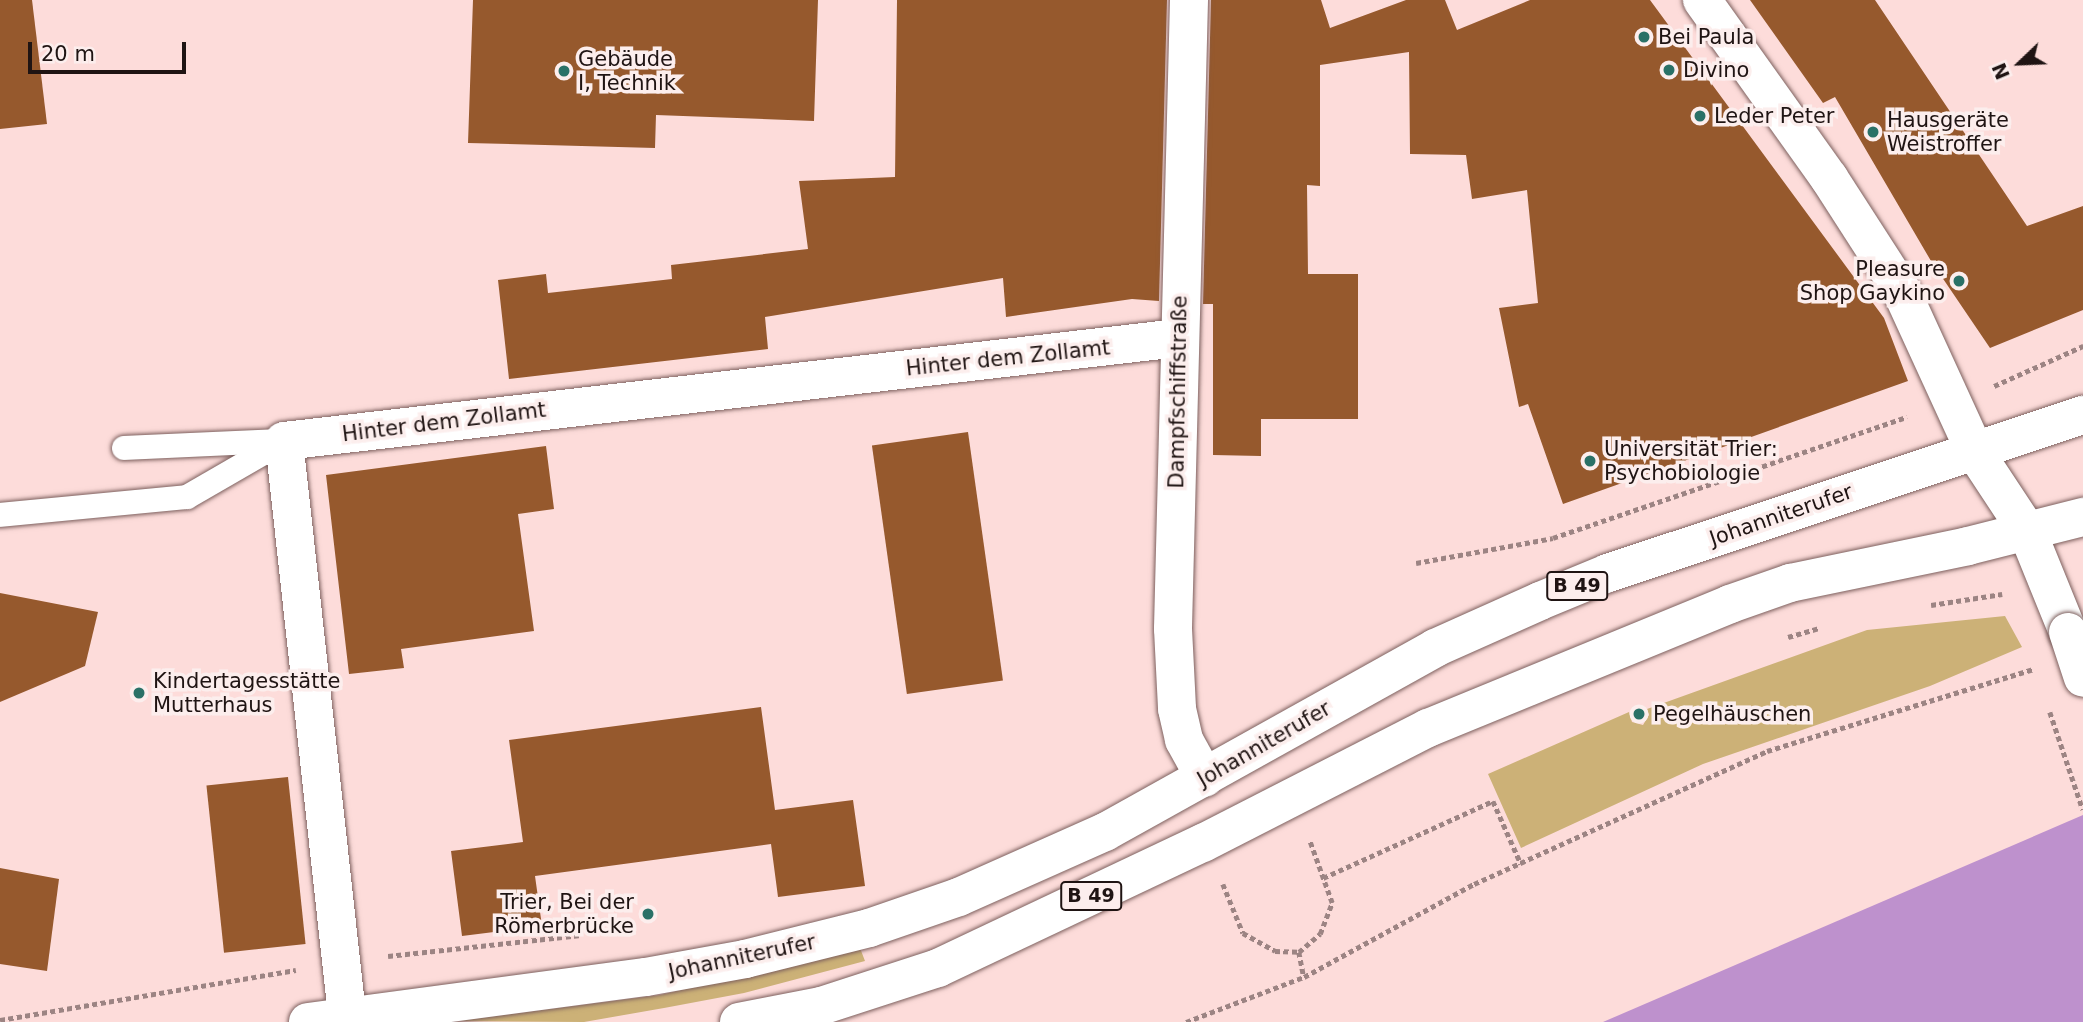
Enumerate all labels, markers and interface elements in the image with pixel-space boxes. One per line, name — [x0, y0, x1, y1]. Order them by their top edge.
place label: Bei Paula — [1658, 24, 1754, 50]
scale bar — [32, 28, 189, 72]
north arrow — [1985, 28, 2055, 98]
marker: Bei Paula — [1636, 29, 1652, 45]
text: 20 m — [41, 42, 95, 66]
place label: Gebäude I, Technik — [578, 46, 676, 96]
place label: Divino — [1683, 57, 1749, 83]
text: N — [1987, 60, 2014, 83]
marker: Divino — [1661, 62, 1677, 78]
marker: Gebäude I, Technik — [556, 63, 572, 79]
place label: Leder Peter — [1714, 103, 1834, 129]
place label: Hausgeräte Weistroffer — [1887, 107, 2009, 157]
marker: Leder Peter — [1692, 108, 1708, 124]
marker: Hausgeräte Weistroffer — [1865, 124, 1881, 140]
place label: Pleasure Shop Gaykino — [1800, 256, 1945, 306]
marker: Pleasure Shop Gaykino — [1951, 273, 1967, 289]
street label: Dampfschiffstraße — [1164, 295, 1192, 489]
street label: Hinter dem Zollamt — [905, 335, 1111, 381]
street label: Hinter dem Zollamt — [341, 397, 547, 447]
place label: Universität Trier: Psychobiologie — [1604, 436, 1778, 486]
marker: Universität Trier: Psychobiologie — [1582, 453, 1598, 469]
street label: Johanniterufer — [1706, 479, 1856, 551]
road number: B 49 — [1546, 570, 1608, 601]
place label: Kindertagesstätte Mutterhaus — [153, 668, 341, 718]
marker: Kindertagesstätte Mutterhaus — [131, 685, 147, 701]
street label: Johanniterufer — [1193, 696, 1335, 792]
place label: Pegelhäuschen — [1653, 701, 1811, 727]
marker: Pegelhäuschen — [1631, 706, 1647, 722]
road number: B 49 — [1060, 880, 1122, 912]
place label: Trier, Bei der Römerbrücke — [494, 889, 634, 939]
marker: Trier, Bei der Römerbrücke — [640, 906, 656, 922]
street label: Johanniterufer — [666, 929, 818, 985]

